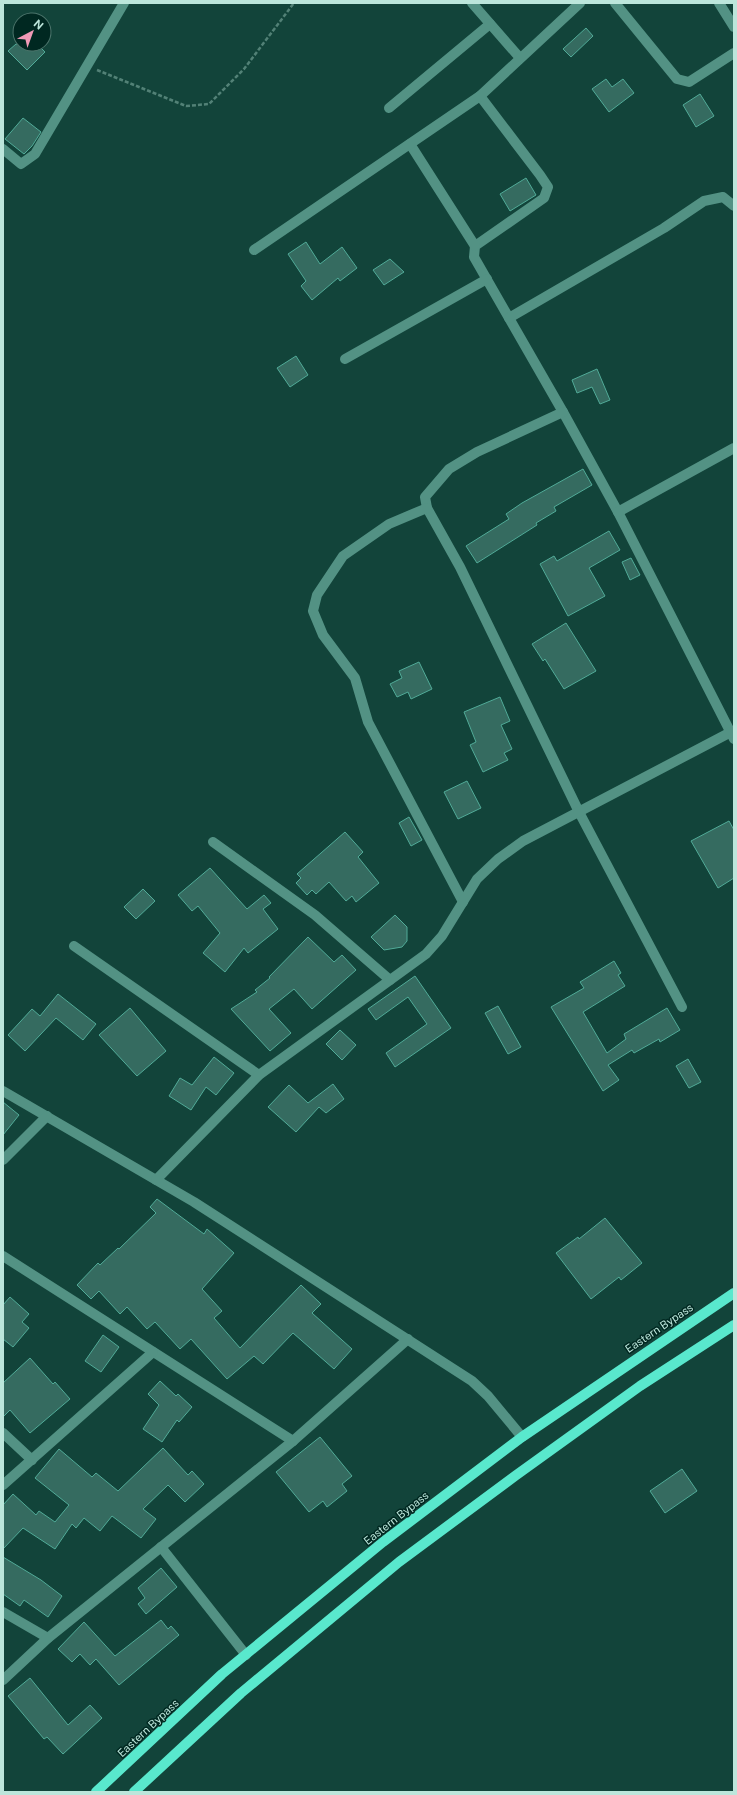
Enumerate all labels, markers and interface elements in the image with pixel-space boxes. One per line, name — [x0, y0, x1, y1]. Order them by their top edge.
north arrow — [12, 12, 52, 52]
text: N — [31, 17, 46, 32]
street label: Eastern Bypass — [623, 1301, 695, 1355]
street label: Eastern Bypass — [361, 1489, 431, 1547]
street label: Eastern Bypass — [115, 1696, 181, 1759]

